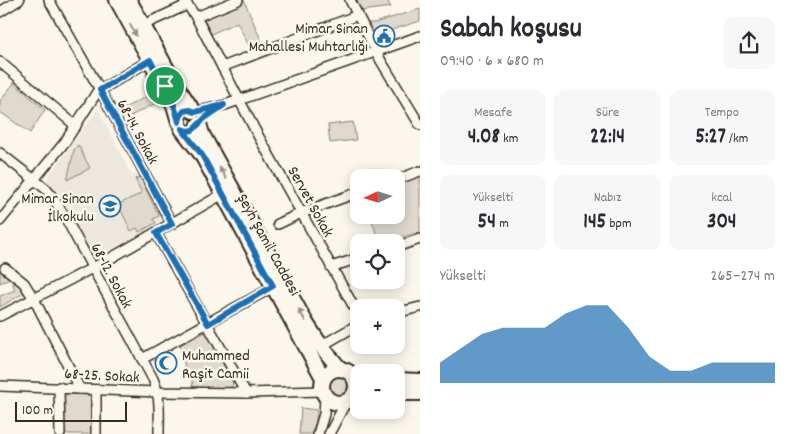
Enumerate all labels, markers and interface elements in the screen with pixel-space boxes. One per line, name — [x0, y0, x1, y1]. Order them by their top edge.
text: Sabah koşusu — [440, 11, 582, 51]
button: share — [723, 17, 775, 69]
place label: Mimar Sinan Mahallesi Muhtarlığı — [249, 18, 368, 59]
one-way arrow — [129, 23, 137, 37]
public building icon: Mimar Sinan Mahallesi Muhtarlığı — [372, 24, 396, 48]
text: 09:40 · 6 × 680 m — [440, 50, 544, 73]
pin — [144, 65, 186, 107]
icon: arrive — [151, 72, 179, 100]
street label: 68-14. Sokak — [110, 95, 164, 169]
text: Mesafe — [474, 103, 512, 123]
text: Süre — [596, 103, 619, 123]
text: Tempo — [705, 103, 739, 123]
text: 4.08 — [468, 123, 500, 153]
text: 22:14 — [590, 123, 625, 153]
text: 5:27 — [695, 123, 726, 153]
text: km — [500, 129, 518, 149]
text: /km — [726, 129, 748, 149]
street label: Servet Sokak — [281, 162, 339, 242]
one-way arrow — [219, 166, 228, 180]
north arrow — [350, 169, 405, 224]
map controls — [350, 169, 405, 419]
place label: Mimar Sinan İlkokulu — [21, 188, 94, 229]
text: Yükselti — [473, 188, 513, 208]
text: Nabız — [594, 188, 621, 208]
text: kcal — [711, 188, 732, 208]
street label: Şeyh Şamil Caddesi — [230, 190, 305, 301]
school or university icon: Mimar Sinan İlkokulu — [98, 194, 122, 218]
text: 54 — [478, 208, 496, 238]
text: 145 — [583, 208, 606, 238]
text: 304 — [707, 208, 737, 238]
text: m — [496, 214, 509, 234]
text: bpm — [606, 214, 632, 234]
button: locate — [350, 234, 405, 289]
street label: 68-12. Sokak — [84, 239, 138, 313]
text: Yükselti — [440, 265, 486, 288]
text: 265–274 m — [710, 265, 775, 288]
button: + — [350, 299, 405, 354]
one-way arrow — [298, 308, 306, 323]
place label: Muhammed Raşit Camii — [182, 345, 250, 386]
mosque icon: Muhammed Raşit Camii — [154, 351, 178, 375]
street label: 68-25. Sokak — [64, 363, 140, 390]
button: − — [350, 364, 405, 419]
scale bar — [15, 399, 128, 422]
text: 100 m — [22, 401, 53, 421]

